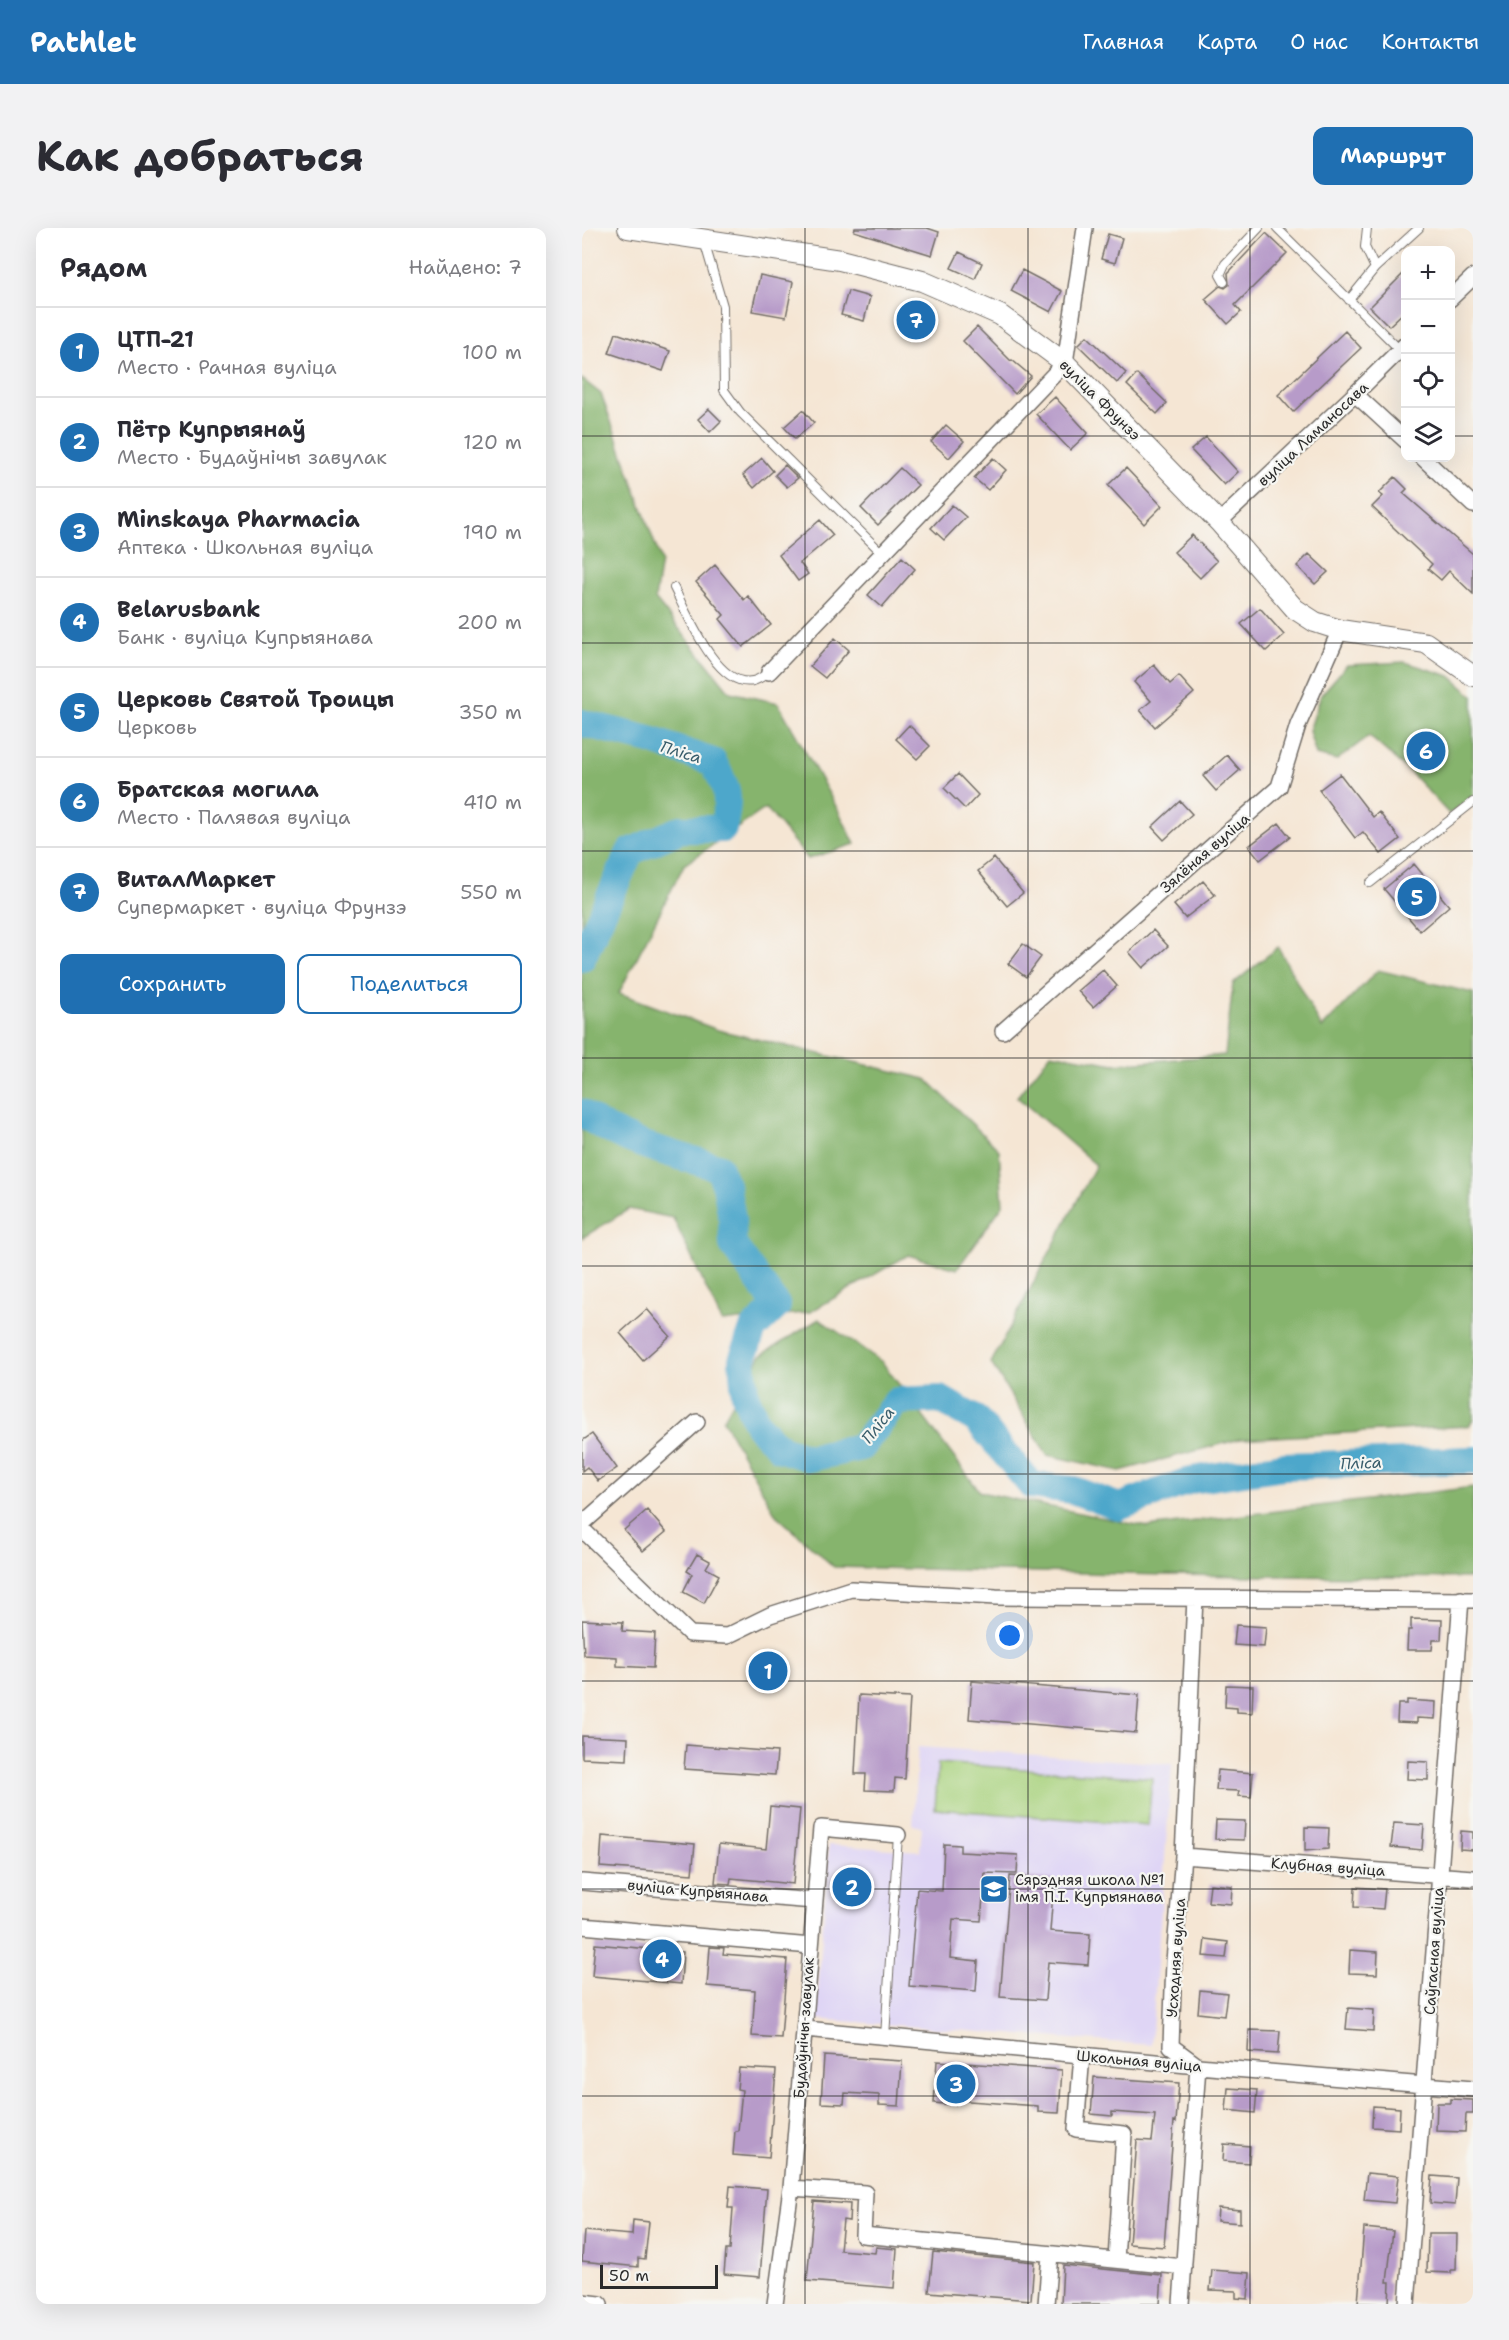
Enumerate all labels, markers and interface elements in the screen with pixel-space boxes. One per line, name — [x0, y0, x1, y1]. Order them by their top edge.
text: Pathlet — [30, 23, 137, 61]
text: Главная — [1083, 28, 1164, 56]
text: Карта — [1197, 28, 1257, 56]
text: О нас — [1290, 28, 1348, 56]
text: Контакты — [1381, 28, 1479, 56]
button: Маршрут — [1313, 127, 1473, 185]
text: Как добраться — [36, 128, 364, 184]
map controls — [1401, 246, 1455, 462]
button: + — [1401, 246, 1455, 300]
text: Рядом — [60, 250, 147, 285]
text: Найдено: 7 — [409, 254, 522, 280]
pin: 7 — [896, 298, 936, 343]
button: − — [1401, 300, 1455, 354]
text: ЦТП-21 — [117, 325, 194, 354]
text: 1 — [75, 339, 84, 365]
text: 100 m — [462, 339, 522, 365]
text: Место · Рачная вуліца — [117, 354, 337, 380]
button: locate — [1401, 354, 1455, 408]
street label: вуліца Фрунзэ — [1055, 355, 1145, 445]
street label: вуліца Ламаносава — [1253, 377, 1373, 491]
button: layers — [1401, 408, 1455, 462]
text: Пётр Купрыянаў — [117, 415, 306, 444]
text: 2 — [73, 429, 87, 455]
text: 120 m — [463, 429, 522, 455]
text: Место · Будаўнічы завулак — [117, 444, 387, 470]
text: Minskaya Pharmacia — [117, 505, 360, 534]
text: 3 — [73, 519, 87, 545]
text: 190 m — [463, 519, 522, 545]
text: Аптека · Школьная вуліца — [117, 534, 373, 560]
text: Belarusbank — [117, 595, 261, 624]
text: 4 — [73, 609, 87, 635]
text: 200 m — [457, 609, 522, 635]
text: Банк · вуліца Купрыянава — [117, 624, 373, 650]
text: Церковь Святой Троицы — [117, 685, 394, 714]
text: 5 — [73, 699, 86, 725]
text: 350 m — [458, 699, 522, 725]
text: Церковь — [117, 714, 197, 740]
pin: 6 — [1406, 728, 1446, 774]
water label: Пліса — [658, 736, 704, 768]
text: Братская могила — [117, 775, 319, 804]
text: 6 — [73, 789, 87, 815]
text: 410 m — [463, 789, 522, 815]
text: Место · Палявая вуліца — [117, 804, 350, 830]
street label: Зялёная вуліца — [1156, 808, 1255, 898]
text: ВиталМаркет — [117, 865, 276, 894]
pin: 5 — [1398, 874, 1436, 920]
text: 7 — [73, 879, 87, 905]
text: 550 m — [460, 879, 522, 905]
text: Супермаркет · вуліца Фрунзэ — [117, 894, 406, 920]
button: Сохранить — [60, 954, 285, 1014]
button: Поделиться — [297, 954, 522, 1014]
water label: Пліса — [857, 1402, 899, 1448]
water label: Пліса — [1340, 1452, 1382, 1474]
your location — [995, 1621, 1024, 1650]
pin: 1 — [748, 1648, 788, 1694]
street label: Клубная вуліца — [1270, 1853, 1386, 1881]
pin: 2 — [832, 1864, 872, 1910]
place label: Сярэдняя школа №1 імя П.І. Купрыянава — [1015, 1870, 1164, 1907]
school or university icon: Сярэдняя школа №1 імя П.І. Купрыянава — [978, 1873, 1010, 1905]
street label: вуліца Купрыянава — [627, 1875, 770, 1907]
street label: Саўгасная вуліца — [1420, 1886, 1448, 2016]
street label: Усходняя вуліца — [1162, 1897, 1190, 2018]
pin: 4 — [642, 1936, 682, 1982]
street label: Будаўнічы завулак — [789, 1957, 819, 2099]
street label: Школьная вуліца — [1075, 2046, 1203, 2077]
pin: 3 — [936, 2062, 976, 2106]
scale bar — [600, 2262, 718, 2290]
text: 50 m — [609, 2265, 649, 2286]

